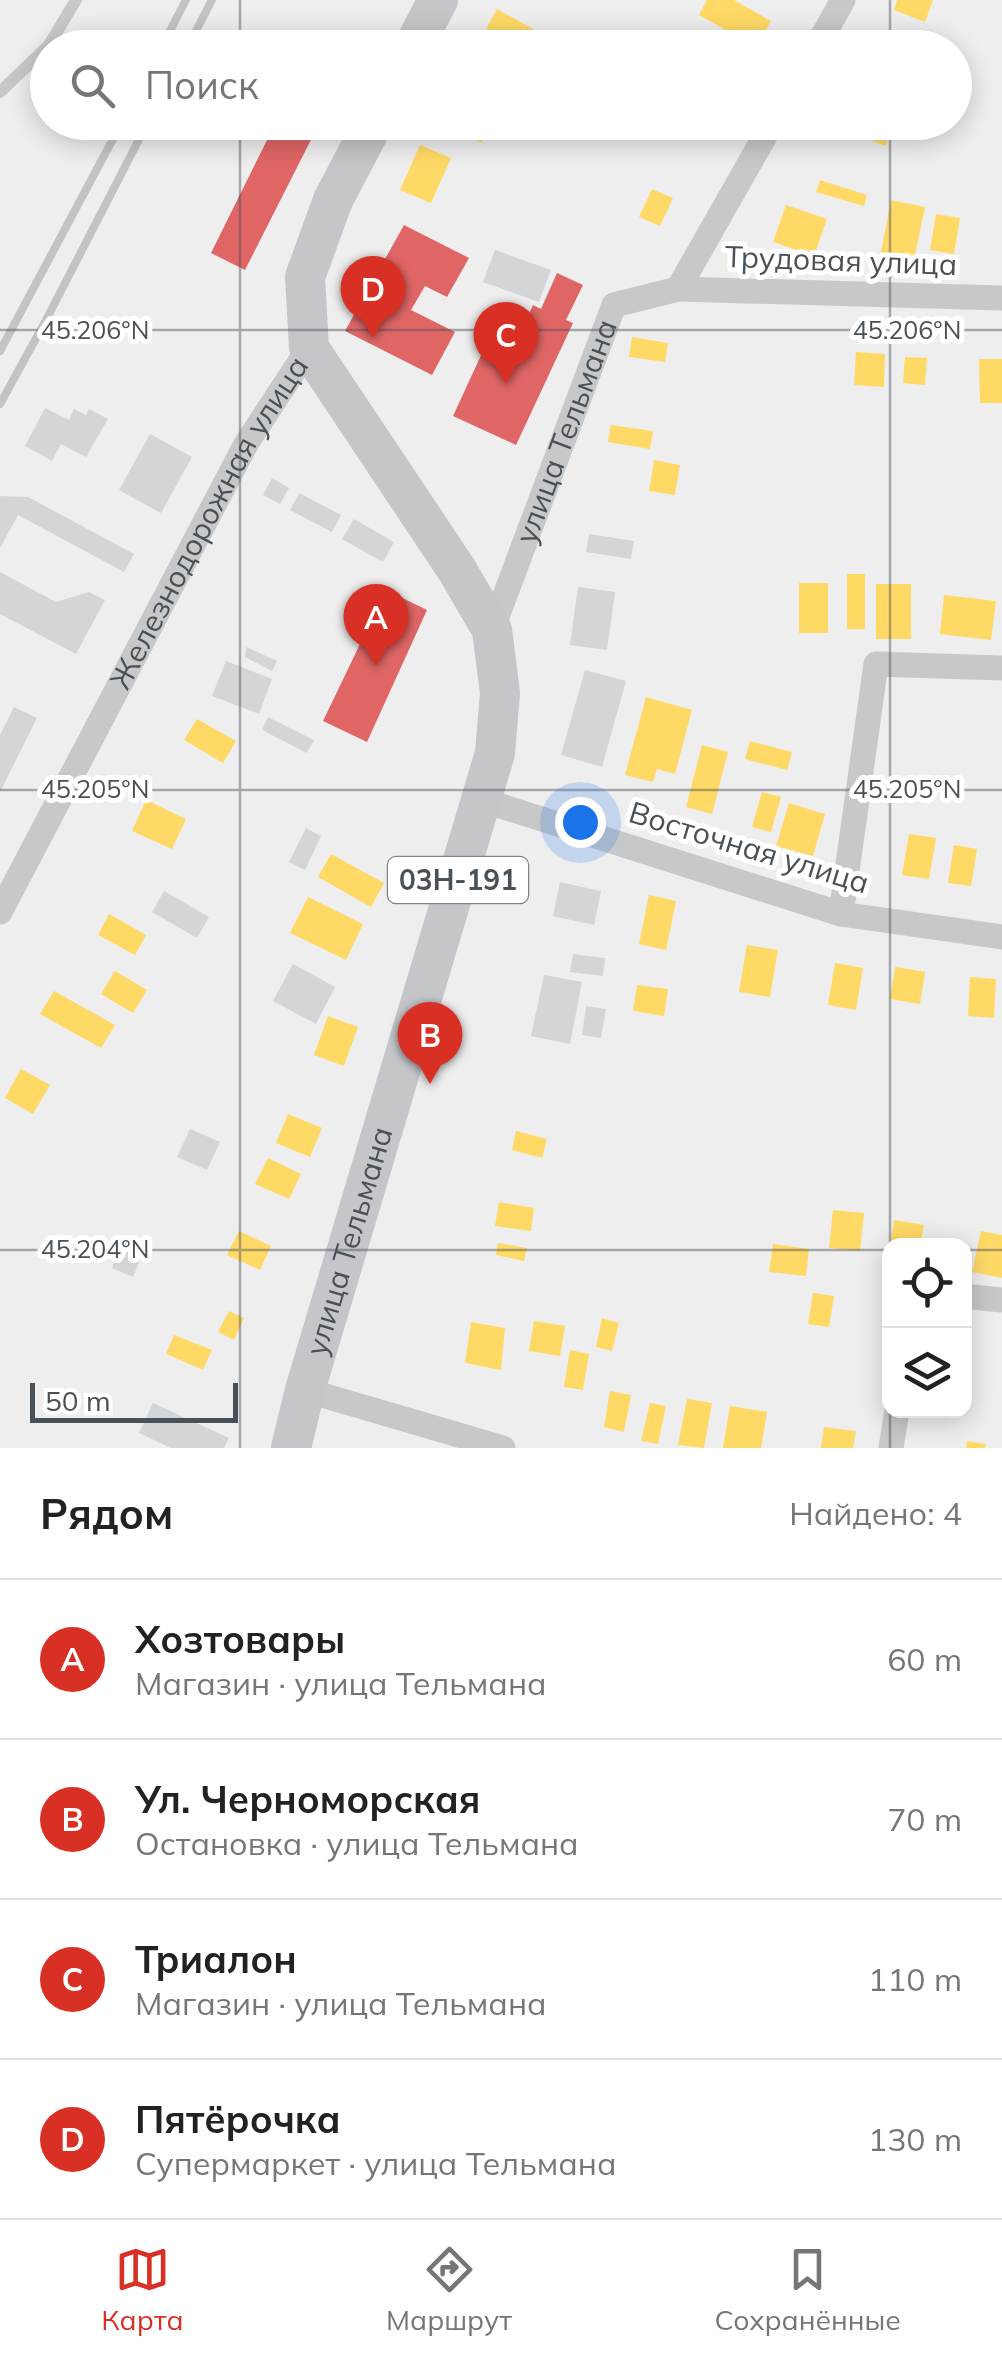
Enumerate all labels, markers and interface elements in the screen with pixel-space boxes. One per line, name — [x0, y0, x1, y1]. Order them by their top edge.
search box — [30, 30, 972, 140]
icon: search — [65, 58, 120, 113]
text: Поиск — [145, 61, 258, 109]
street label: Трудовая улица — [724, 237, 958, 283]
pin: D — [340, 255, 406, 338]
pin: C — [474, 302, 538, 384]
text: 45.206°N — [41, 314, 149, 345]
street label: улица Тельмана — [506, 314, 625, 549]
text: 45.206°N — [853, 314, 961, 345]
street label: Железнодорожная улица — [101, 349, 316, 695]
pin: A — [344, 584, 408, 666]
text: 45.205°N — [41, 773, 149, 804]
text: 45.205°N — [853, 773, 961, 804]
street label: Восточная улица — [625, 792, 874, 902]
your location — [555, 797, 606, 848]
road number: 03Н-191 — [388, 857, 528, 903]
pin: B — [398, 1002, 462, 1084]
street label: улица Тельмана — [296, 1122, 400, 1360]
text: 45.204°N — [41, 1233, 149, 1264]
map controls — [882, 1238, 972, 1418]
button: locate — [882, 1238, 972, 1328]
button: layers — [882, 1328, 972, 1418]
scale bar — [30, 1378, 238, 1422]
text: 50 m — [45, 1383, 111, 1418]
text: Рядом — [40, 1487, 173, 1540]
text: Найдено: 4 — [789, 1493, 962, 1533]
text: Хозтовары — [135, 1615, 345, 1663]
text: A — [60, 1639, 85, 1679]
text: 60 m — [887, 1639, 962, 1679]
text: Магазин · улица Тельмана — [135, 1663, 547, 1703]
text: Ул. Черноморская — [135, 1775, 481, 1823]
text: B — [61, 1799, 84, 1839]
text: 70 m — [887, 1799, 962, 1839]
text: Остановка · улица Тельмана — [135, 1823, 579, 1863]
text: Триалон — [135, 1935, 297, 1983]
text: C — [62, 1959, 83, 1999]
text: 110 m — [868, 1959, 962, 1999]
text: Магазин · улица Тельмана — [135, 1983, 547, 2023]
text: Пятёрочка — [135, 2095, 341, 2143]
text: D — [60, 2119, 85, 2159]
text: 130 m — [868, 2119, 962, 2159]
text: Супермаркет · улица Тельмана — [135, 2143, 616, 2183]
tab: Карта — [101, 2242, 184, 2337]
tab: Маршрут — [386, 2242, 512, 2337]
tab: Сохранённые — [714, 2242, 901, 2337]

